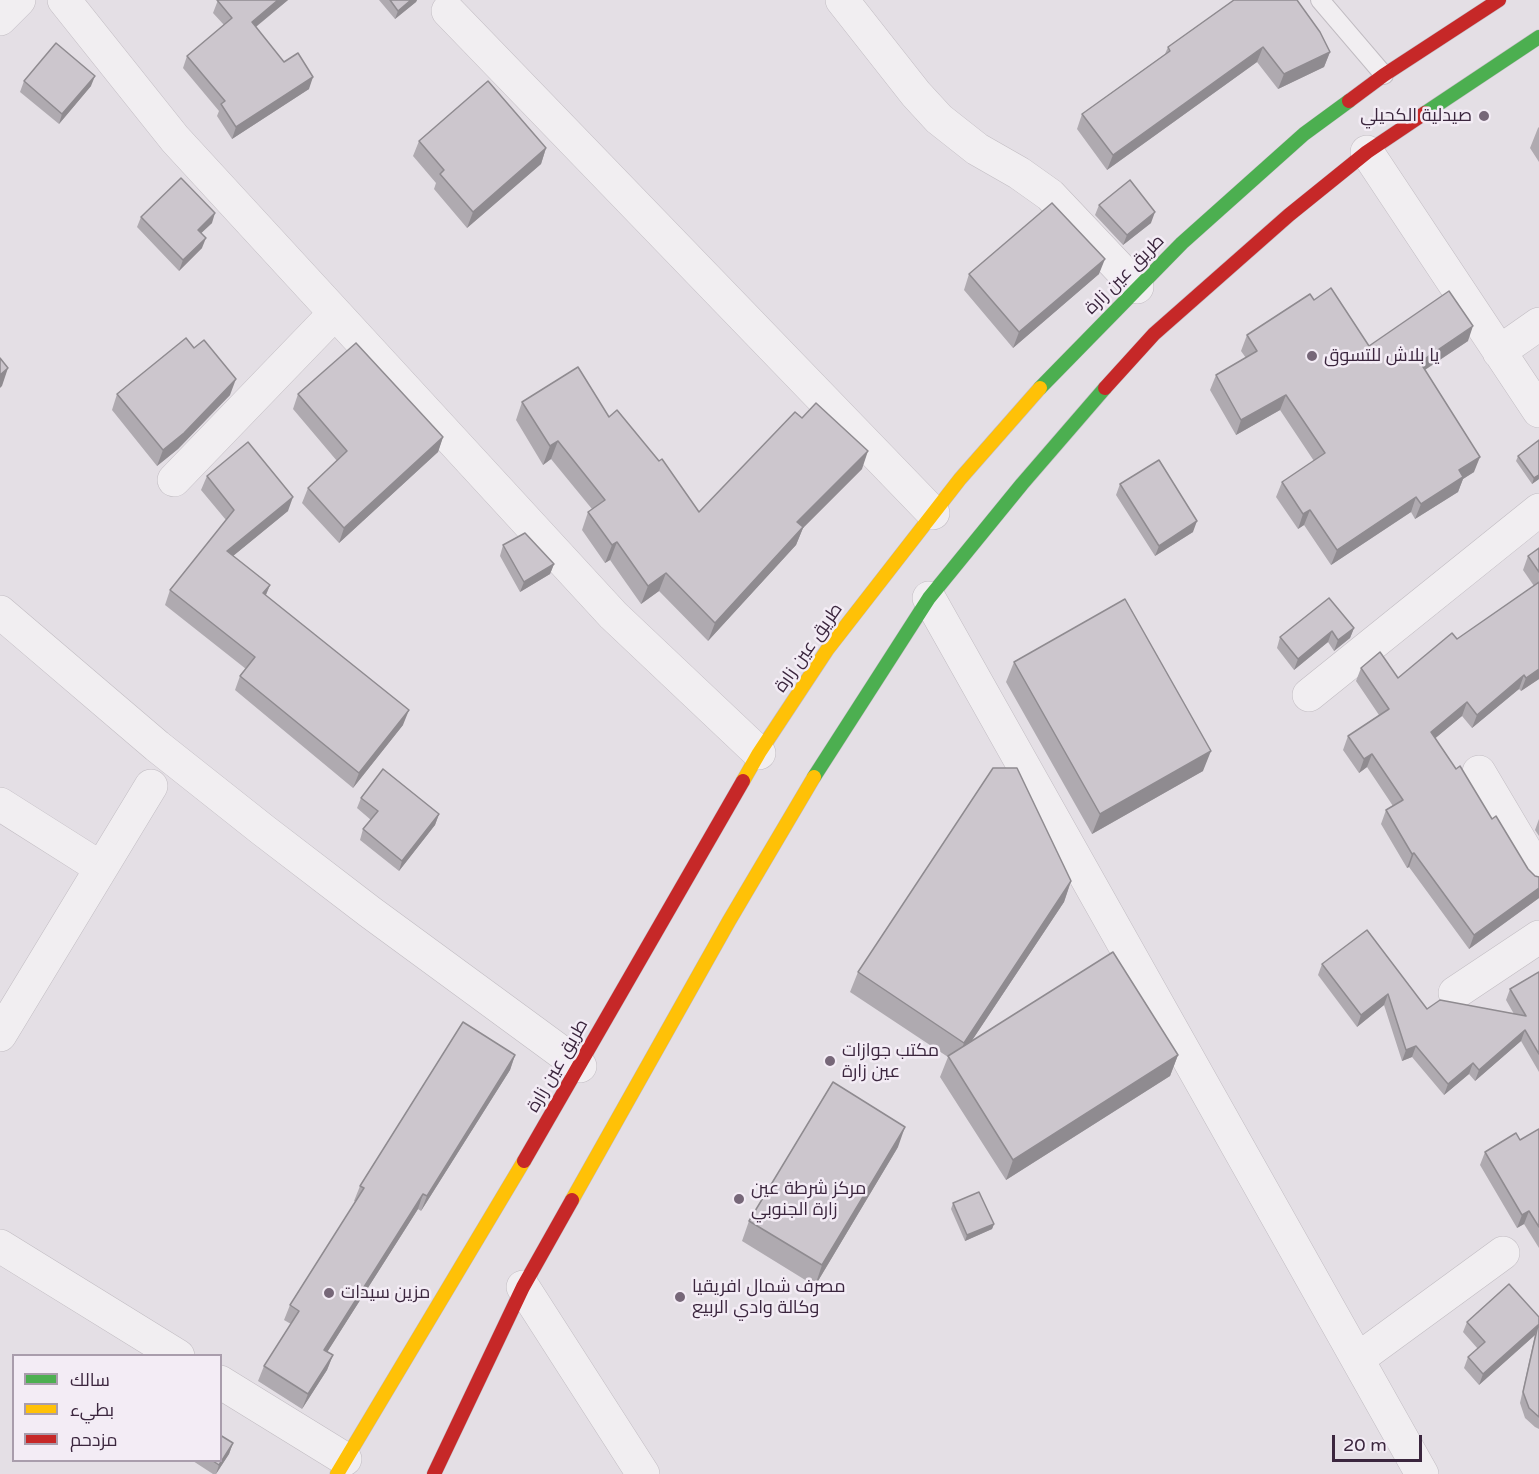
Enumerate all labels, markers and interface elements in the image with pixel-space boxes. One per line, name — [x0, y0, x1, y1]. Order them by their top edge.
place label: صيدلية الكحيلي — [1360, 105, 1472, 127]
marker: صيدلية الكحيلي — [1477, 109, 1491, 123]
street label: طريق عين زارة — [1081, 231, 1169, 319]
place label: يا بلاش للتسوق — [1324, 345, 1439, 367]
marker: يا بلاش للتسوق — [1305, 349, 1319, 363]
street label: طريق عين زارة — [770, 599, 848, 697]
street label: طريق عين زارة — [523, 1016, 593, 1116]
place label: مكتب جوازات عين زارة — [842, 1040, 939, 1082]
marker: مكتب جوازات عين زارة — [823, 1054, 837, 1068]
place label: مركز شرطة عين زارة الجنوبي — [751, 1178, 866, 1220]
marker: مركز شرطة عين زارة الجنوبي — [732, 1192, 746, 1206]
place label: مصرف شمال افريقيا وكالة وادي الربيع — [692, 1276, 846, 1318]
place label: مزين سيدات — [341, 1282, 430, 1304]
marker: مزين سيدات — [322, 1286, 336, 1300]
marker: مصرف شمال افريقيا وكالة وادي الربيع — [673, 1290, 687, 1304]
legend — [12, 1354, 222, 1462]
text: سالك — [70, 1369, 110, 1391]
text: بطيء — [70, 1399, 114, 1421]
scale bar — [1335, 1423, 1425, 1461]
text: مزدحم — [70, 1429, 118, 1451]
text: 20 m — [1343, 1434, 1387, 1456]

